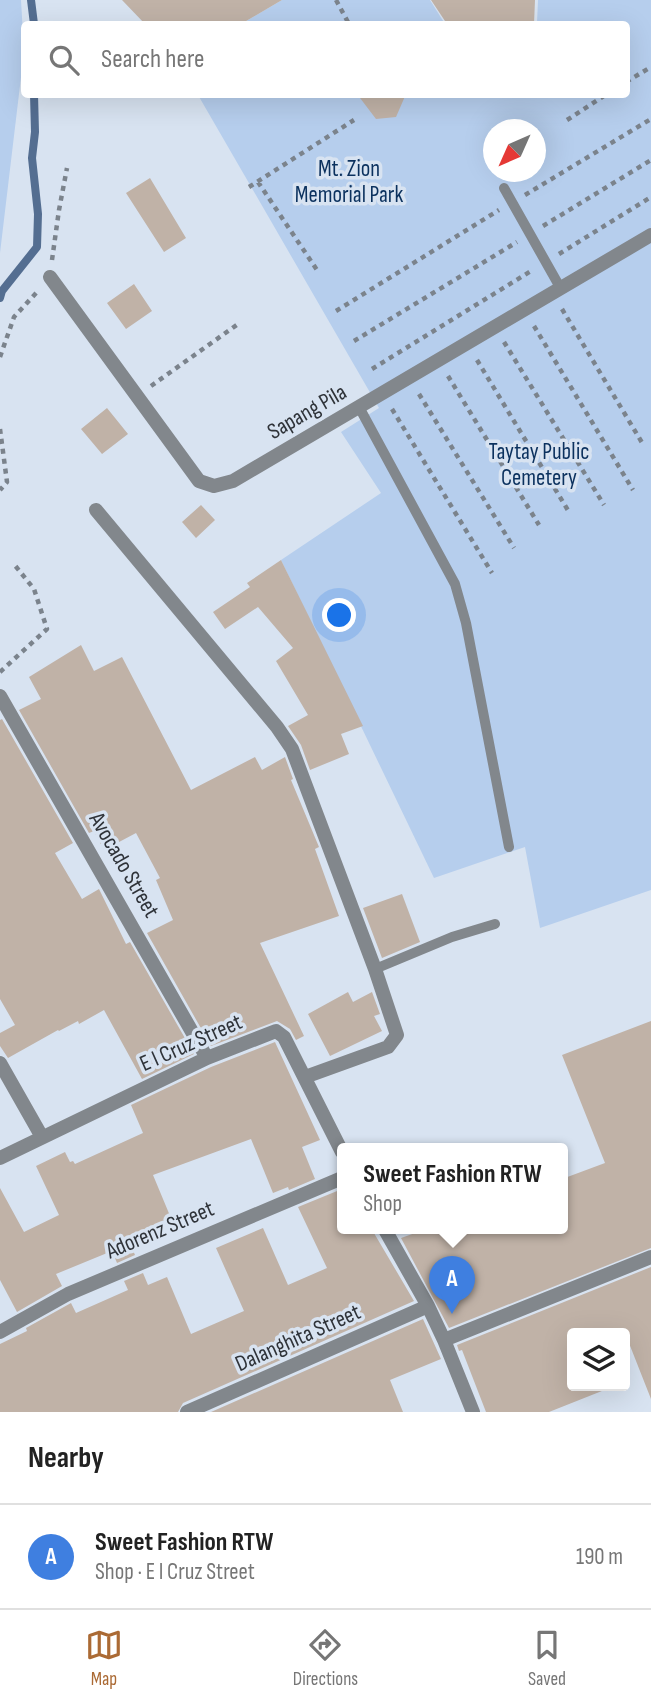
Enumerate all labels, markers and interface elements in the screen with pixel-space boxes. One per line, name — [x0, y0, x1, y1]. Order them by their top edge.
search box — [21, 21, 630, 98]
icon: search — [45, 41, 83, 79]
text: Search here — [101, 44, 204, 75]
north arrow — [483, 119, 546, 182]
park label: Mt. Zion Memorial Park — [295, 155, 403, 209]
street label: Sapang Pila — [262, 378, 352, 446]
park label: Taytay Public Cemetery — [489, 438, 589, 492]
your location — [322, 598, 356, 632]
street label: Avocado Street — [82, 807, 165, 923]
street label: E I Cruz Street — [135, 1008, 247, 1078]
popup — [337, 1143, 568, 1234]
text: Sweet Fashion RTW — [363, 1159, 542, 1190]
text: Shop — [363, 1190, 402, 1218]
street label: Adorenz Street — [101, 1195, 218, 1266]
pin: A — [429, 1256, 475, 1314]
street label: Dalanghita Street — [231, 1298, 365, 1378]
map controls — [567, 1328, 630, 1391]
button: layers — [567, 1328, 630, 1391]
text: Nearby — [28, 1440, 104, 1476]
text: Sweet Fashion RTW — [95, 1527, 273, 1558]
text: A — [46, 1543, 56, 1571]
text: 190 m — [576, 1543, 623, 1571]
text: Shop · E I Cruz Street — [95, 1558, 255, 1586]
tab: Map — [85, 1626, 123, 1691]
tab: Directions — [293, 1626, 358, 1691]
tab: Saved — [528, 1626, 566, 1691]

